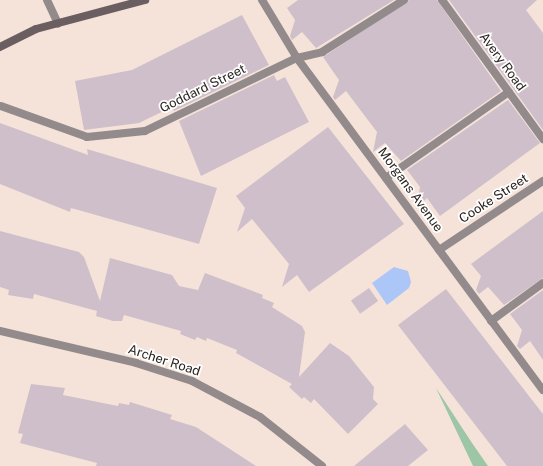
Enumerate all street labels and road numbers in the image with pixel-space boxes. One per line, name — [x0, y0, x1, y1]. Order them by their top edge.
street label: Avery Road — [476, 30, 528, 94]
street label: Goddard Street — [158, 62, 248, 116]
street label: Morgans Avenue — [374, 145, 446, 235]
street label: Cooke Street — [457, 171, 531, 227]
street label: Archer Road — [126, 342, 202, 380]

